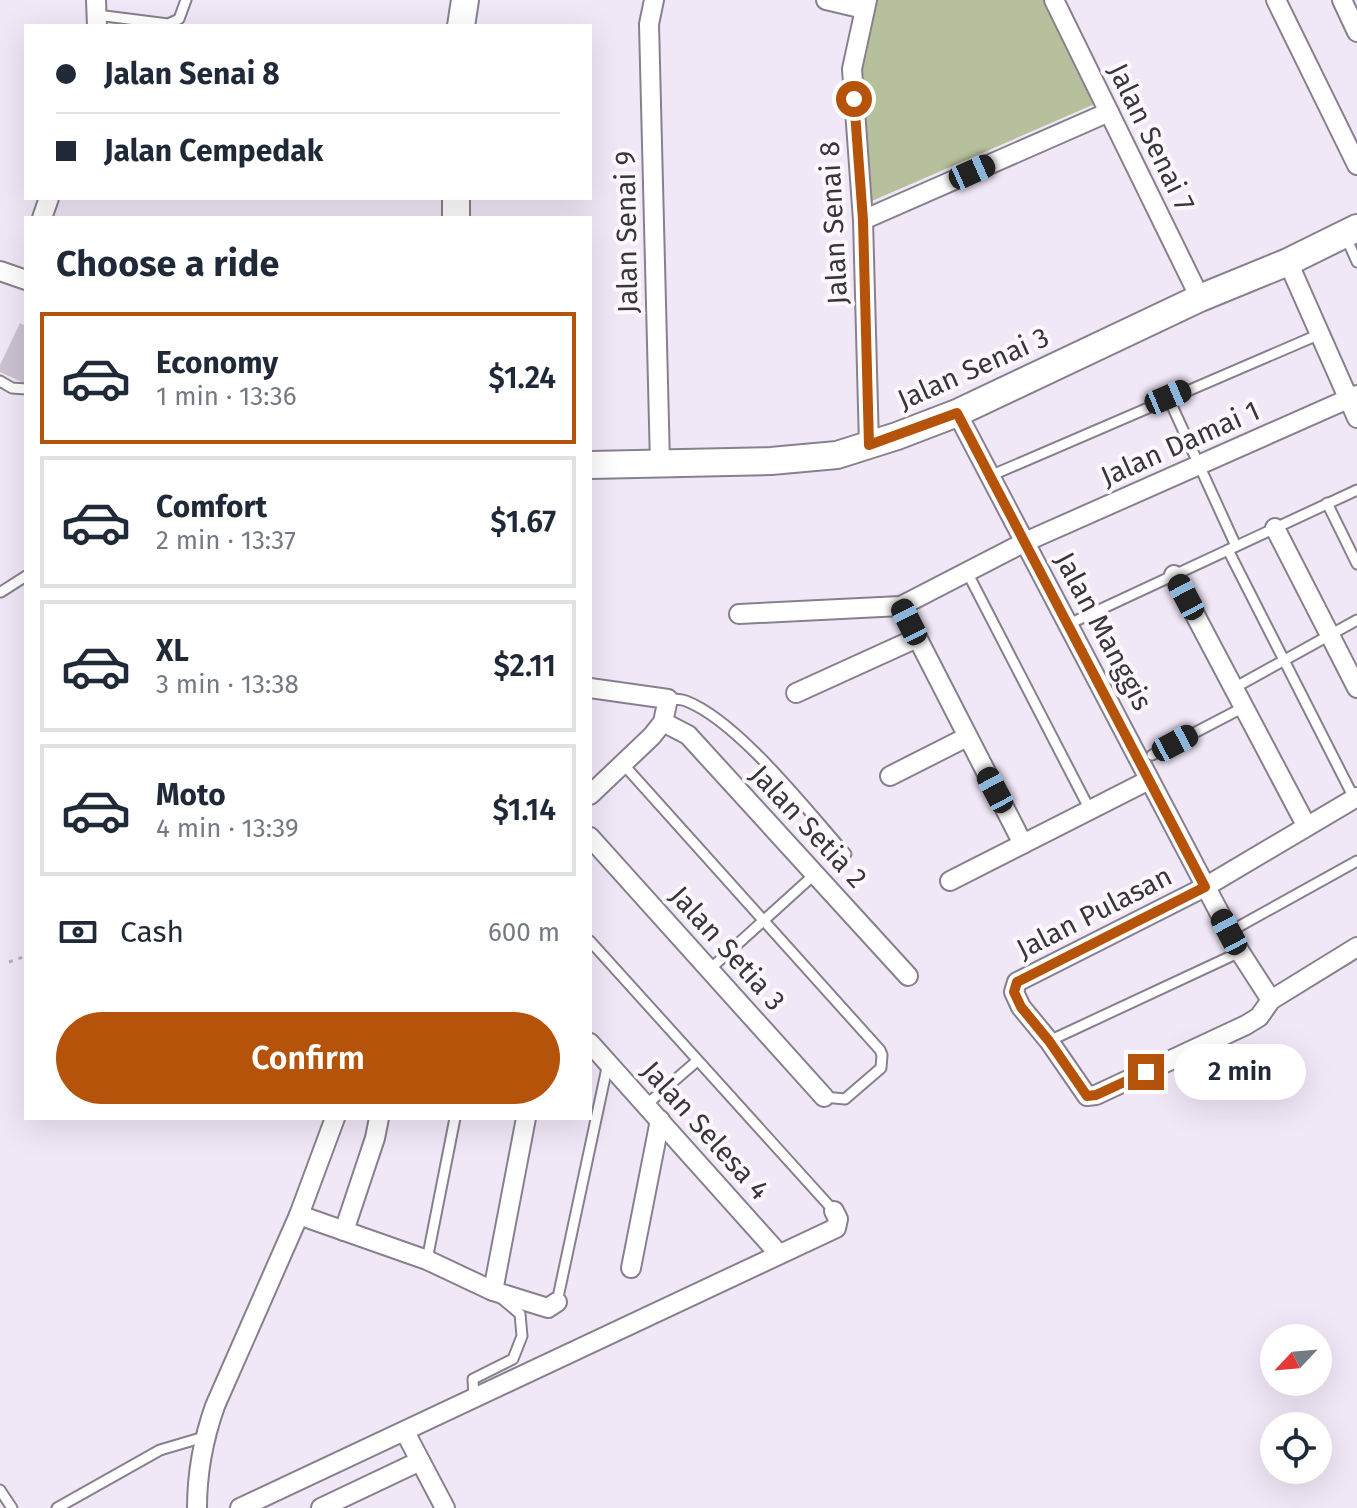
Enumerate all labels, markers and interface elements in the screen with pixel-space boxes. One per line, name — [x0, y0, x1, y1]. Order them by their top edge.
text: Jalan Senai 8 — [104, 56, 280, 92]
street label: Jalan Senai 7 — [1102, 58, 1202, 217]
route start — [836, 81, 872, 117]
text: Jalan Cempedak — [104, 133, 323, 169]
street label: Jalan Senai 8 — [813, 140, 854, 305]
street label: Jalan Senai 9 — [609, 150, 644, 314]
car — [945, 151, 999, 193]
text: Choose a ride — [56, 242, 279, 286]
street label: Jalan Senai 3 — [892, 320, 1054, 416]
icon: car — [60, 342, 132, 414]
text: Economy — [156, 345, 278, 381]
text: $1.24 — [489, 360, 556, 396]
car — [1141, 377, 1195, 417]
text: 1 min · 13:36 — [156, 381, 297, 412]
street label: Jalan Damai 1 — [1096, 394, 1265, 493]
icon: car — [60, 486, 132, 558]
text: Comfort — [156, 489, 267, 525]
text: $1.67 — [490, 504, 556, 540]
text: 2 min · 13:37 — [156, 525, 296, 556]
street label: Jalan Manggis — [1048, 547, 1159, 716]
car — [1164, 570, 1208, 624]
car — [887, 595, 931, 649]
icon: car — [60, 630, 132, 702]
text: XL — [156, 633, 189, 669]
text: $2.11 — [494, 648, 556, 684]
text: 3 min · 13:38 — [156, 669, 299, 700]
car — [1148, 721, 1202, 765]
street label: Jalan Setia 2 — [743, 758, 874, 895]
car — [973, 763, 1017, 817]
icon: car — [60, 774, 132, 846]
text: Moto — [156, 777, 226, 813]
text: $1.14 — [492, 792, 556, 828]
text: 4 min · 13:39 — [156, 813, 299, 844]
street label: Jalan Pulasan — [1011, 859, 1177, 966]
street label: Jalan Setia 3 — [663, 879, 792, 1017]
car — [1207, 905, 1251, 959]
icon: cash — [56, 910, 100, 954]
text: Cash — [120, 914, 184, 950]
text: 600 m — [488, 917, 560, 948]
button: Confirm — [56, 1012, 560, 1104]
callout: 2 min — [1174, 1044, 1306, 1100]
street label: Jalan Selesa 4 — [635, 1054, 776, 1206]
route end — [1128, 1054, 1164, 1090]
text: 2 min — [1208, 1056, 1272, 1087]
north arrow — [1260, 1324, 1332, 1396]
map controls — [1260, 1324, 1332, 1484]
button: locate — [1260, 1412, 1332, 1484]

